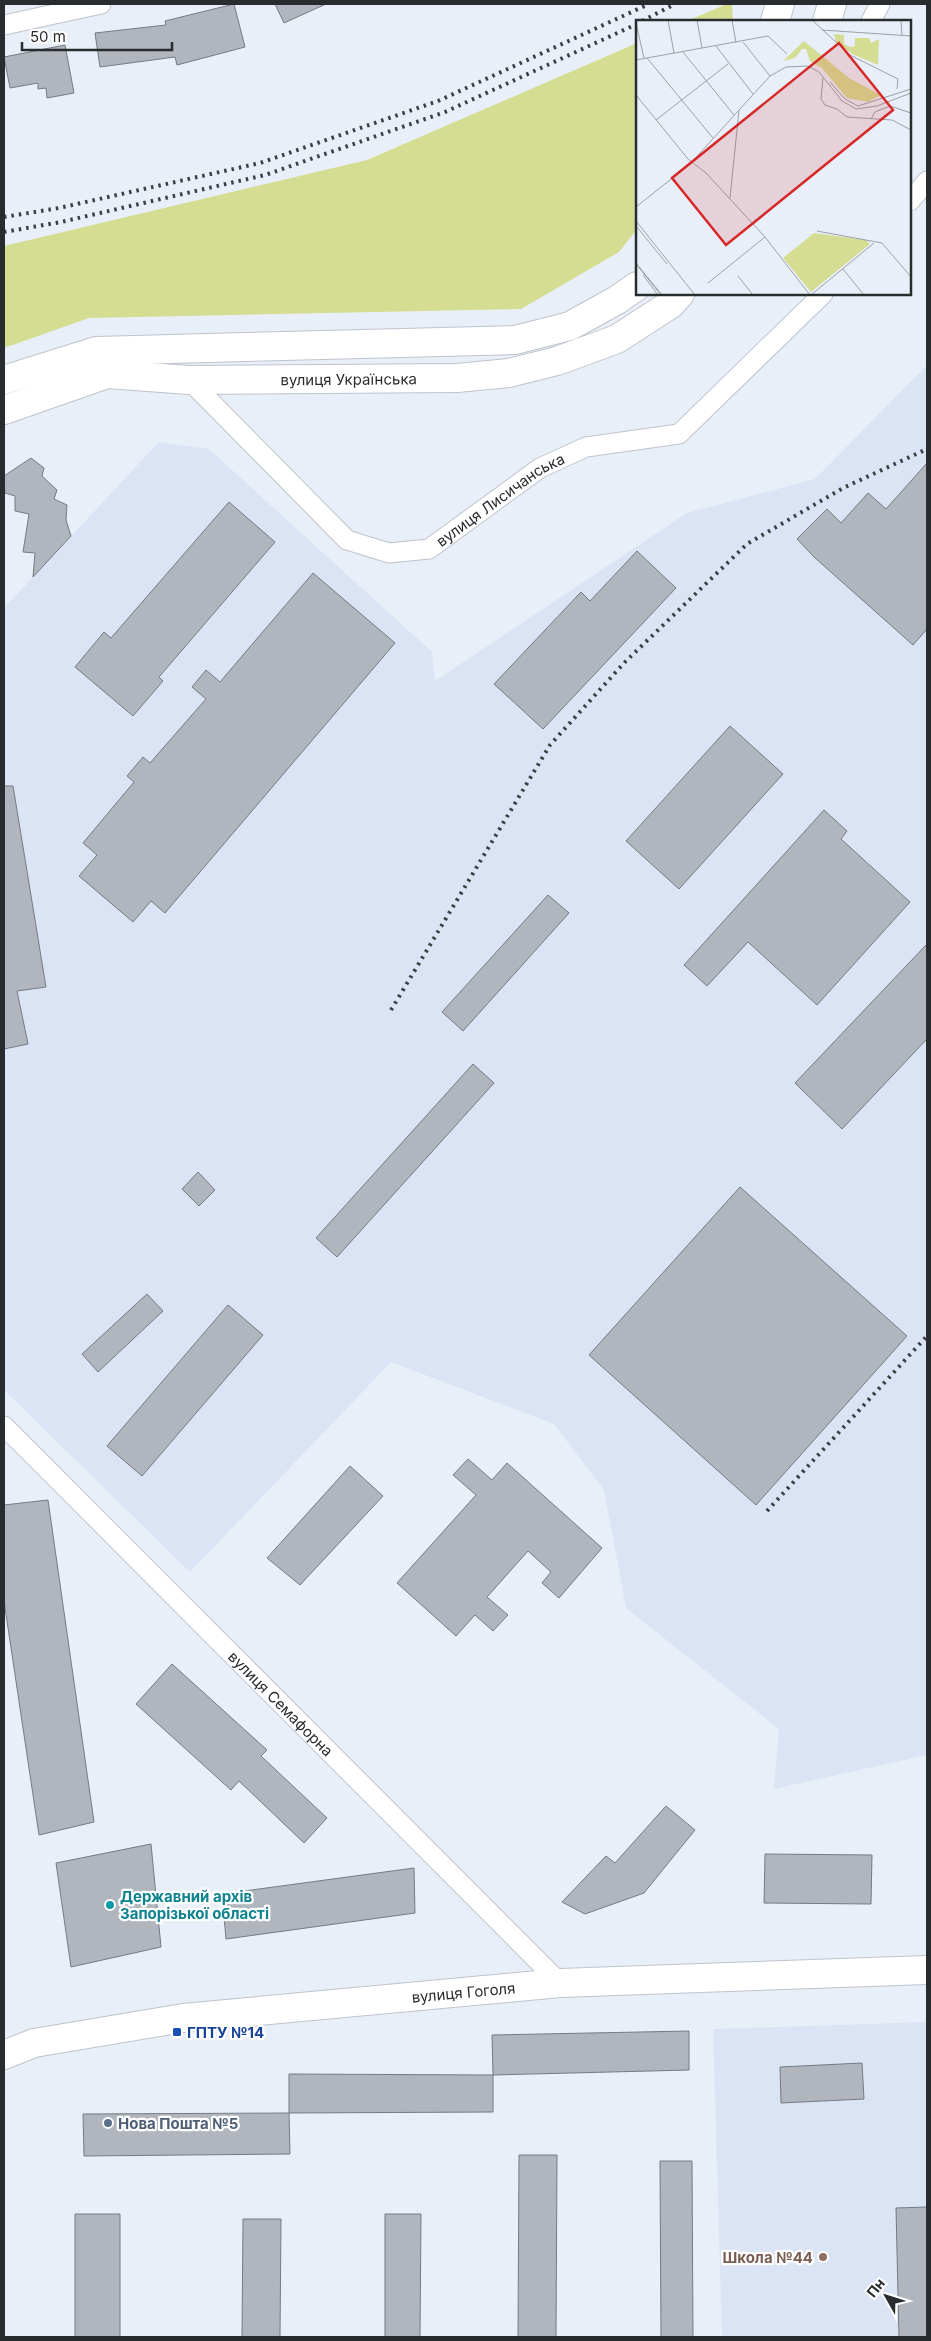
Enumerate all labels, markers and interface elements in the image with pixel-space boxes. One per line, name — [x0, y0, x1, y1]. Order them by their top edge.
scale bar — [22, 20, 172, 52]
inset map — [636, 20, 911, 295]
text: 50 m — [30, 27, 66, 46]
street label: вулиця Українська — [280, 369, 417, 389]
street label: вулиця Лисичанська — [432, 449, 567, 550]
street label: вулиця Семафорна — [224, 1647, 337, 1760]
place label: Державний архів Запорізької області — [120, 1887, 269, 1923]
marker: Державний архів Запорізької області — [104, 1899, 116, 1911]
street label: вулиця Гоголя — [411, 1978, 516, 2006]
place label: ГПТУ №14 — [187, 2023, 264, 2042]
marker: ГПТУ №14 — [171, 2026, 183, 2038]
place label: Нова Пошта №5 — [118, 2114, 238, 2133]
marker: Нова Пошта №5 — [102, 2117, 114, 2129]
place label: Школа №44 — [722, 2248, 813, 2267]
marker: Школа №44 — [817, 2251, 829, 2263]
north arrow — [861, 2271, 911, 2321]
text: Пн — [863, 2275, 888, 2300]

